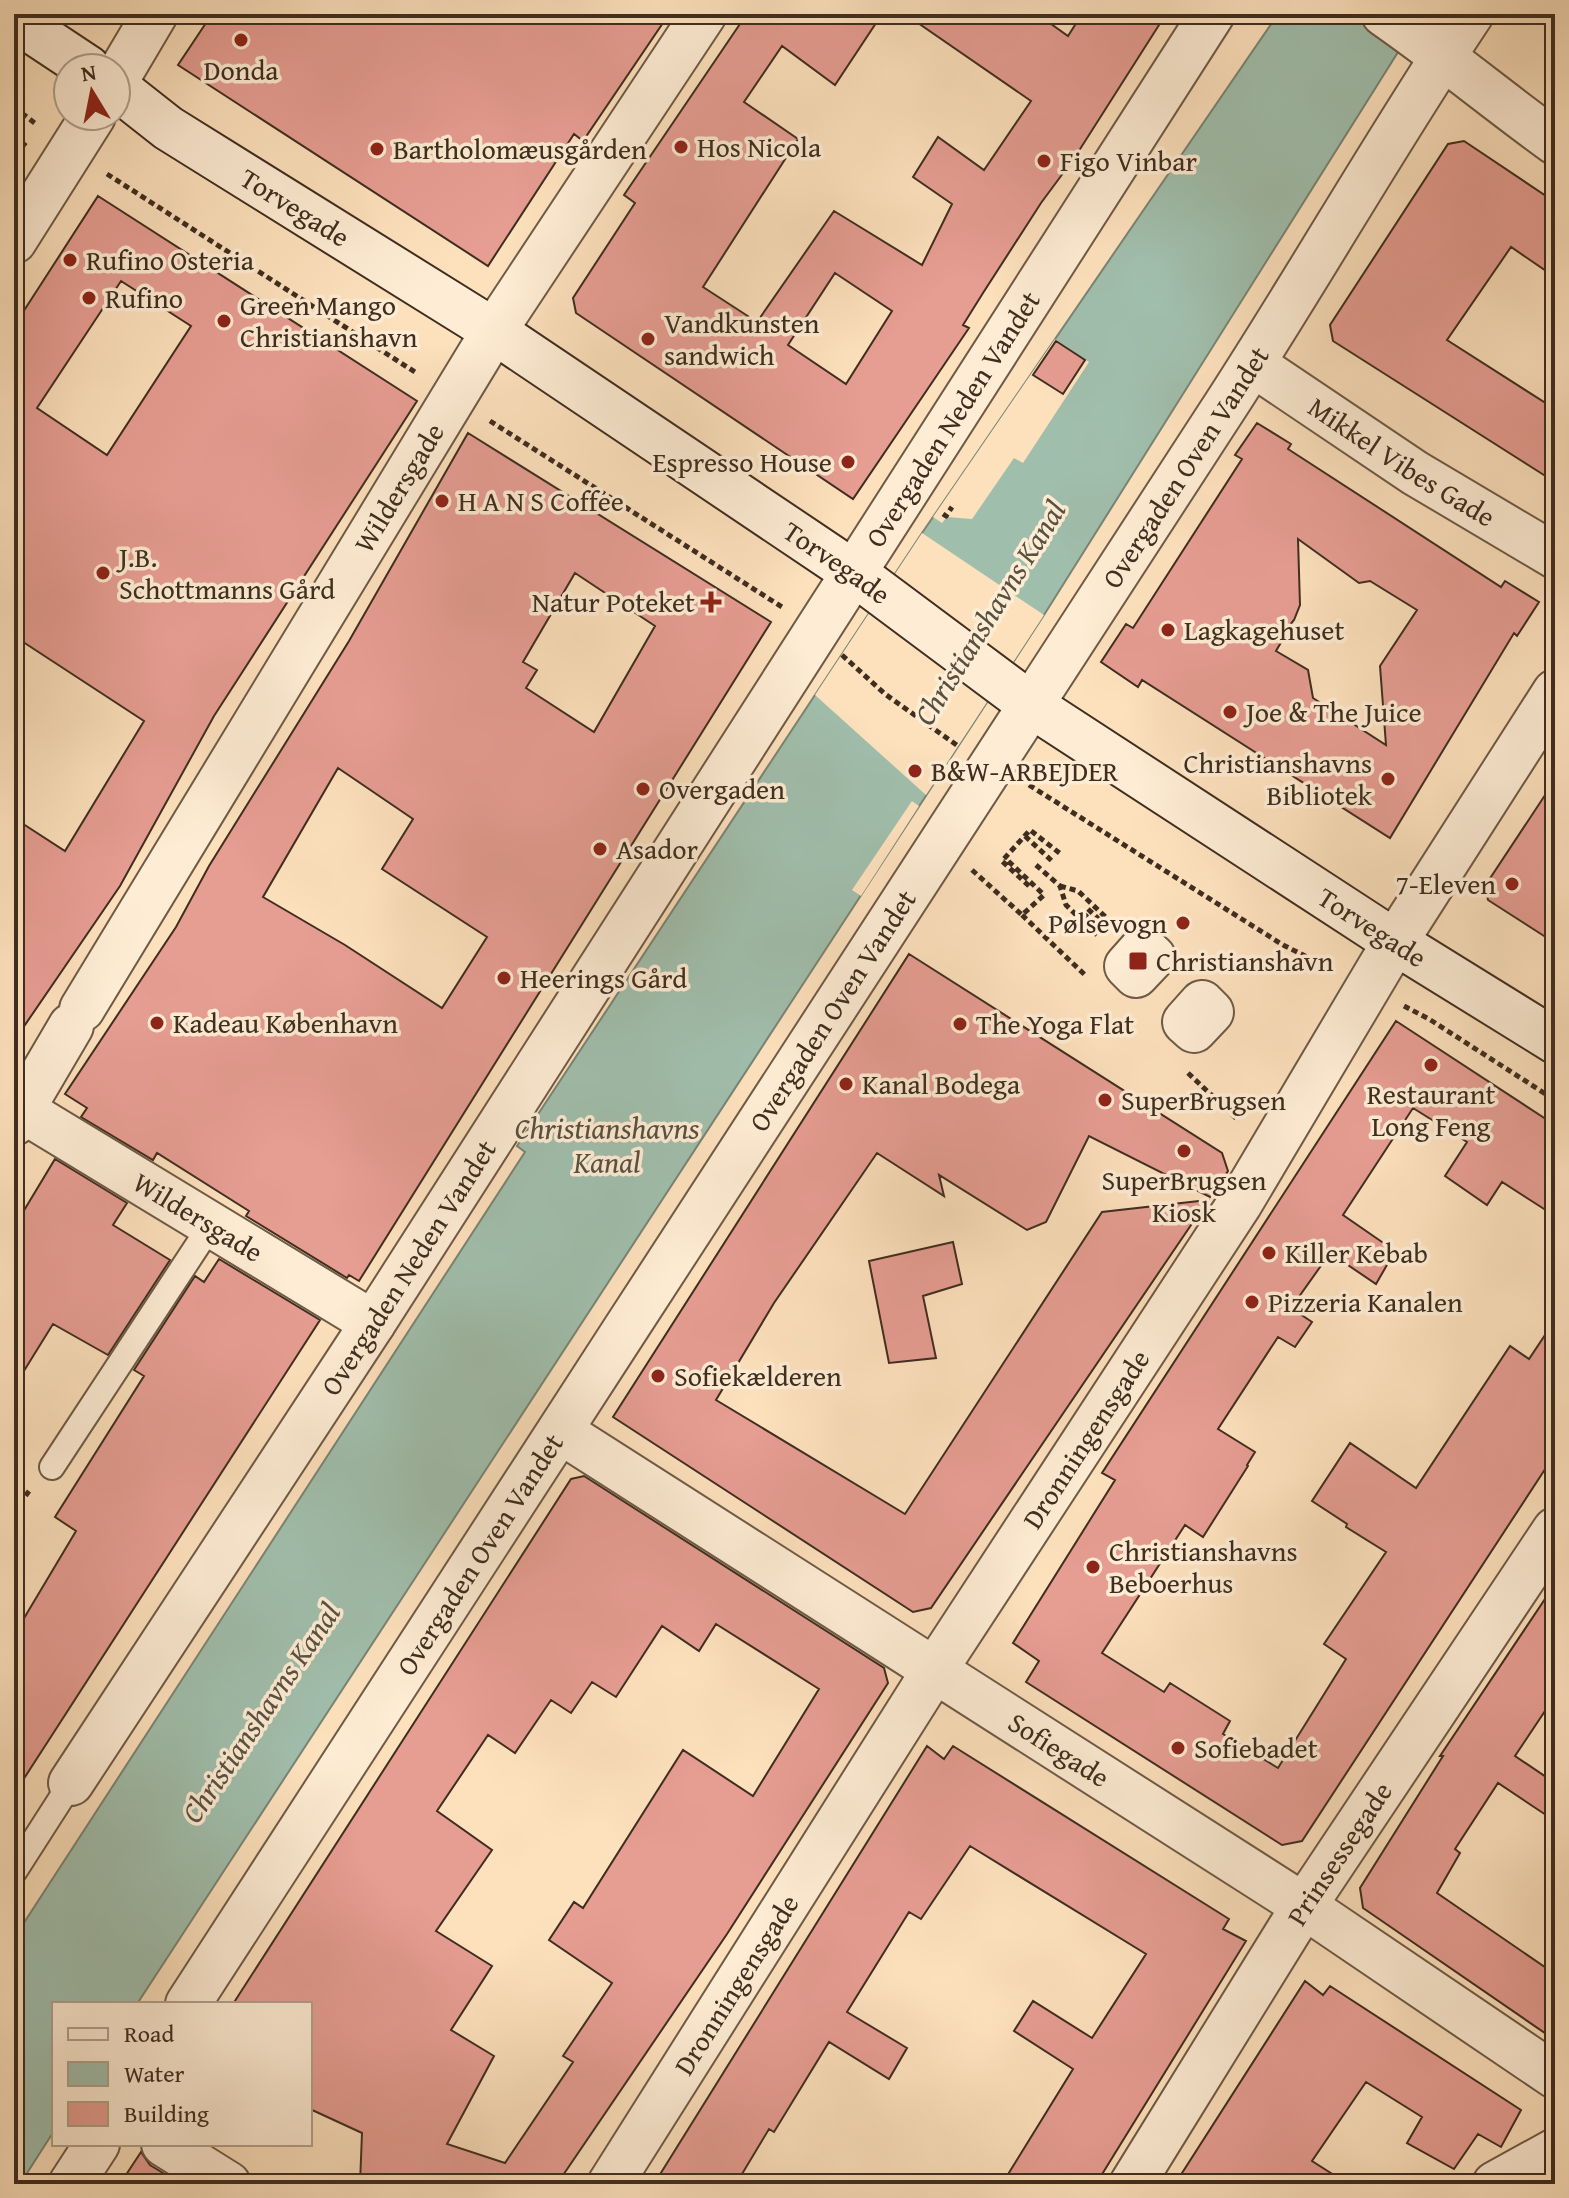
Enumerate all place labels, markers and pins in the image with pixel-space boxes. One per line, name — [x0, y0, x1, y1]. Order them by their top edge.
marker: Donda — [232, 31, 250, 49]
place label: Donda — [203, 49, 279, 90]
place label: Hos Nicola — [697, 126, 822, 167]
place label: Bartholomæusgården — [393, 128, 647, 169]
marker: Hos Nicola — [672, 138, 690, 156]
marker: Bartholomæusgården — [368, 140, 386, 158]
place label: Figo Vinbar — [1060, 140, 1198, 181]
marker: Figo Vinbar — [1035, 152, 1053, 170]
place label: Rufino Osteria — [86, 239, 255, 280]
marker: Rufino Osteria — [61, 251, 79, 269]
place label: Rufino — [105, 277, 183, 318]
place label: Green Mango Christianshavn — [240, 284, 418, 357]
marker: Rufino — [80, 289, 98, 307]
place label: Vandkunsten sandwich — [664, 302, 820, 375]
marker: Green Mango Christianshavn — [215, 312, 233, 330]
marker: Vandkunsten sandwich — [639, 330, 657, 348]
place label: Espresso House — [652, 441, 832, 482]
marker: Espresso House — [839, 453, 857, 471]
place label: H A N S Coffee — [458, 480, 624, 521]
marker: H A N S Coffee — [433, 492, 451, 510]
place label: J.B. Schottmanns Gård — [116, 536, 335, 609]
marker: J.B. Schottmanns Gård — [94, 564, 112, 582]
place label: Natur Poteket — [532, 581, 695, 622]
marker: Natur Poteket — [702, 593, 720, 611]
place label: Lagkagehuset — [1184, 609, 1344, 650]
marker: Lagkagehuset — [1159, 621, 1177, 639]
place label: Joe & The Juice — [1243, 691, 1422, 732]
marker: Joe & The Juice — [1221, 703, 1239, 721]
place label: Christianshavns Bibliotek — [1183, 742, 1373, 815]
place label: B&W-ARBEJDER — [931, 750, 1119, 791]
marker: B&W-ARBEJDER — [906, 762, 924, 780]
place label: Overgaden — [659, 768, 785, 809]
marker: Christianshavns Bibliotek — [1379, 770, 1397, 788]
marker: Overgaden — [634, 780, 652, 798]
place label: Asador — [616, 828, 699, 869]
marker: Asador — [591, 840, 609, 858]
place label: 7-Eleven — [1396, 863, 1496, 904]
marker: 7-Eleven — [1503, 875, 1521, 893]
place label: Pølsevogn — [1048, 902, 1167, 943]
marker: Pølsevogn — [1174, 914, 1192, 932]
place label: Christianshavn — [1156, 940, 1334, 981]
marker: Christianshavn — [1127, 950, 1149, 972]
place label: Heerings Gård — [520, 957, 687, 998]
marker: Heerings Gård — [495, 969, 513, 987]
place label: Kadeau København — [173, 1002, 398, 1043]
place label: The Yoga Flat — [976, 1003, 1134, 1044]
marker: Kadeau København — [148, 1014, 166, 1032]
marker: The Yoga Flat — [951, 1015, 969, 1033]
marker: Restaurant Long Feng — [1422, 1056, 1440, 1074]
place label: Kanal Bodega — [862, 1063, 1021, 1104]
place label: Restaurant Long Feng — [1367, 1073, 1495, 1146]
marker: Kanal Bodega — [837, 1075, 855, 1093]
place label: SuperBrugsen — [1121, 1079, 1286, 1120]
marker: SuperBrugsen — [1096, 1091, 1114, 1109]
marker: SuperBrugsen Kiosk — [1175, 1142, 1193, 1160]
place label: SuperBrugsen Kiosk — [1101, 1159, 1267, 1232]
place label: Killer Kebab — [1285, 1232, 1428, 1273]
marker: Killer Kebab — [1260, 1244, 1278, 1262]
place label: Pizzeria Kanalen — [1268, 1281, 1463, 1322]
marker: Pizzeria Kanalen — [1243, 1293, 1261, 1311]
place label: Sofiekælderen — [674, 1355, 842, 1396]
marker: Sofiekælderen — [649, 1367, 667, 1385]
place label: Christianshavns Beboerhus — [1109, 1530, 1298, 1603]
marker: Christianshavns Beboerhus — [1084, 1558, 1102, 1576]
place label: Sofiebadet — [1194, 1727, 1318, 1768]
marker: Sofiebadet — [1169, 1739, 1187, 1757]

